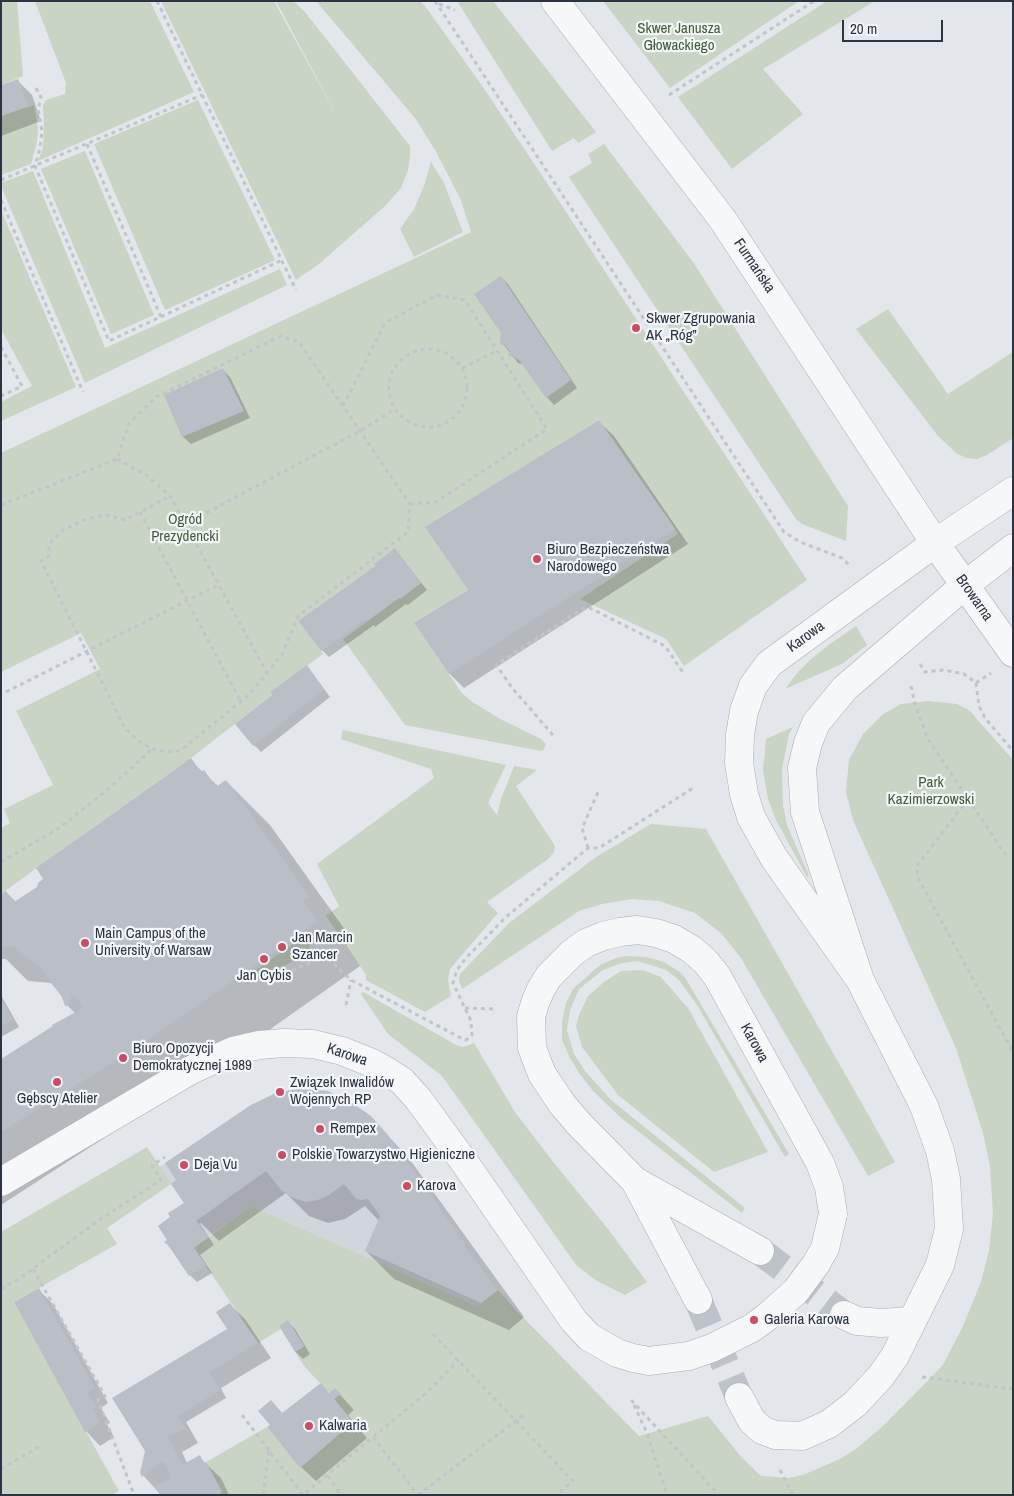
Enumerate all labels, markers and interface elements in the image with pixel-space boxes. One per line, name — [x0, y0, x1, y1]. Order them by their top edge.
scale bar — [844, 10, 945, 42]
text: 20 m — [850, 18, 877, 39]
park label: Skwer Janusza Głowackiego — [637, 20, 721, 55]
street label: Furmańska — [729, 235, 779, 297]
place label: Skwer Zgrupowania AK „Róg” — [646, 310, 755, 345]
marker: Skwer Zgrupowania AK „Róg” — [630, 322, 642, 334]
park label: Ogród Prezydencki — [151, 511, 219, 546]
place label: Biuro Bezpieczeństwa Narodowego — [547, 541, 669, 576]
marker: Biuro Bezpieczeństwa Narodowego — [531, 553, 543, 565]
street label: Browarna — [952, 571, 996, 625]
street label: Karowa — [784, 617, 828, 657]
park label: Park Kazimierzowski — [888, 774, 974, 809]
place label: Main Campus of the University of Warsaw — [95, 925, 211, 960]
place label: Jan Marcin Szancer — [292, 929, 353, 964]
marker: Main Campus of the University of Warsaw — [79, 937, 91, 949]
marker: Jan Marcin Szancer — [276, 941, 288, 953]
marker: Jan Cybis — [258, 953, 270, 965]
place label: Jan Cybis — [237, 967, 291, 985]
street label: Karowa — [736, 1020, 772, 1066]
place label: Biuro Opozycji Demokratycznej 1989 — [133, 1040, 252, 1075]
street label: Karowa — [324, 1040, 370, 1070]
marker: Biuro Opozycji Demokratycznej 1989 — [117, 1052, 129, 1064]
place label: Związek Inwalidów Wojennych RP — [290, 1074, 394, 1109]
marker: Gębscy Atelier — [51, 1076, 63, 1088]
marker: Związek Inwalidów Wojennych RP — [274, 1086, 286, 1098]
place label: Gębscy Atelier — [17, 1090, 97, 1108]
place label: Rempex — [330, 1120, 376, 1138]
marker: Rempex — [314, 1123, 326, 1135]
place label: Polskie Towarzystwo Higieniczne — [292, 1146, 475, 1164]
marker: Polskie Towarzystwo Higieniczne — [276, 1149, 288, 1161]
place label: Deja Vu — [194, 1156, 237, 1174]
marker: Deja Vu — [178, 1159, 190, 1171]
place label: Karova — [417, 1177, 456, 1195]
marker: Karova — [401, 1180, 413, 1192]
place label: Galeria Karowa — [764, 1311, 849, 1329]
marker: Galeria Karowa — [748, 1314, 760, 1326]
place label: Kalwaria — [319, 1417, 367, 1435]
marker: Kalwaria — [303, 1420, 315, 1432]

